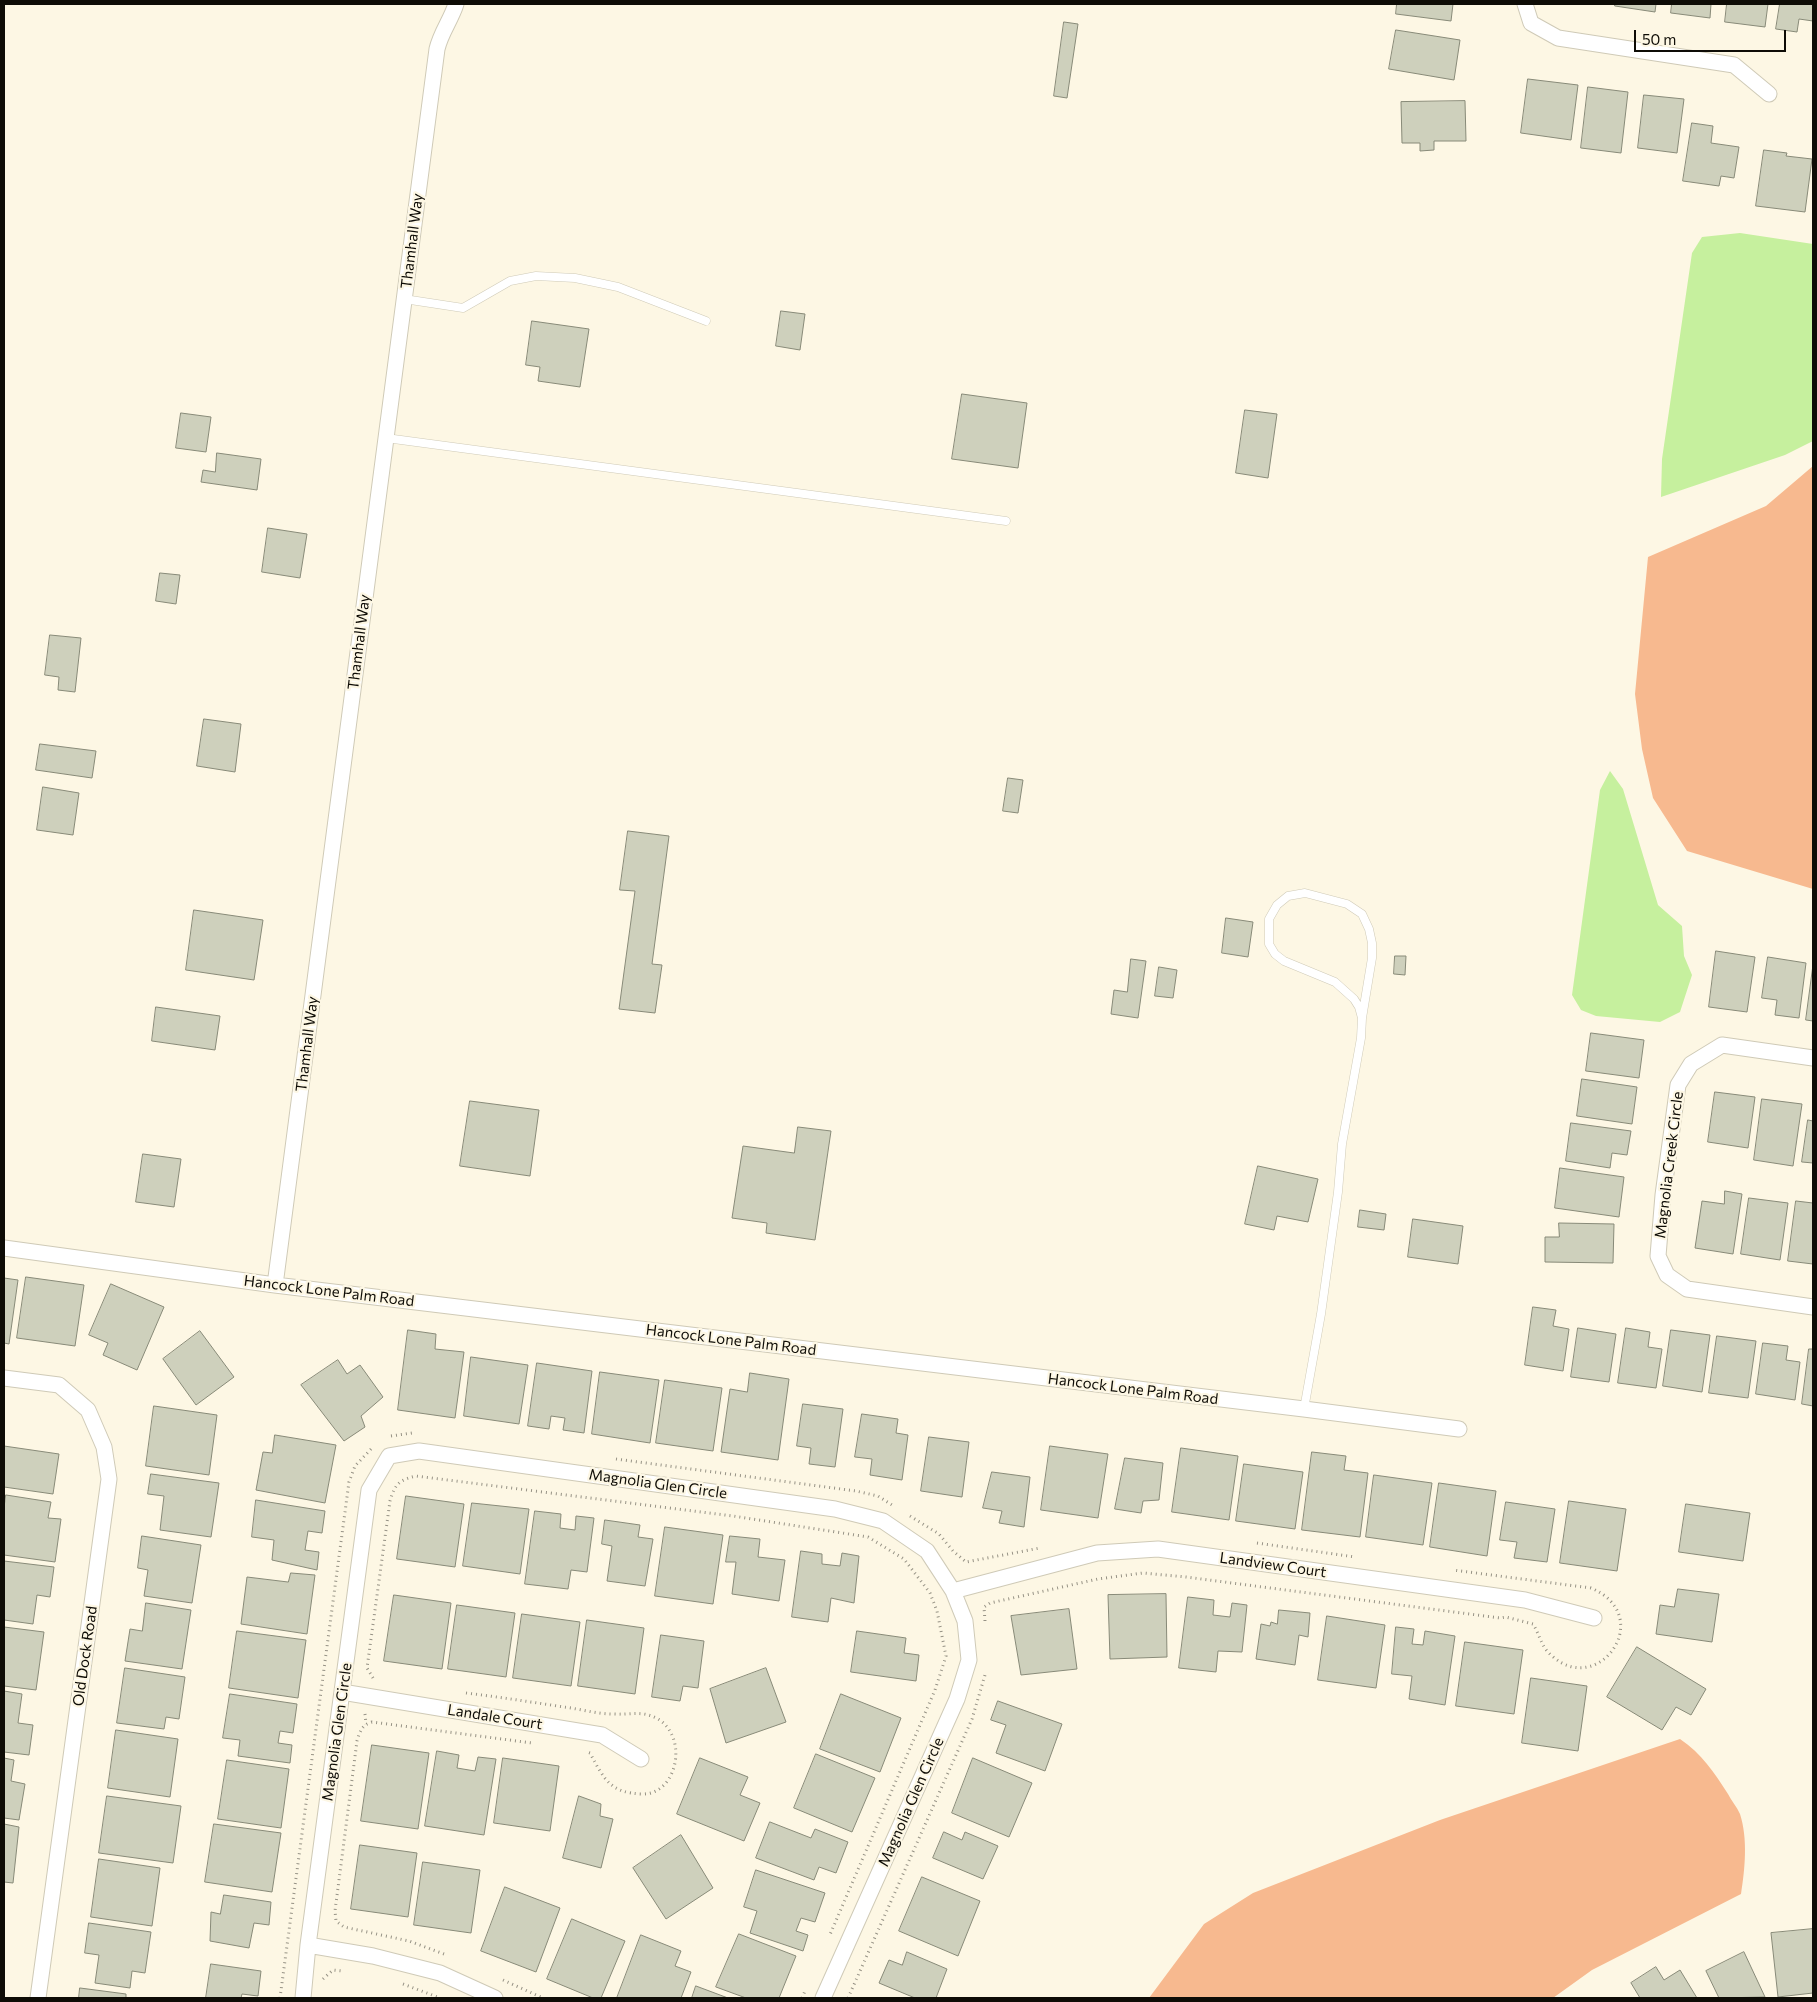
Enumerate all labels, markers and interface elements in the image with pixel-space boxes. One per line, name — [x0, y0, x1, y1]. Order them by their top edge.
scale bar — [1637, 20, 1790, 52]
text: 50 m — [1642, 30, 1676, 48]
street label: Thamhall Way — [397, 192, 427, 290]
street label: Thamhall Way — [344, 593, 374, 691]
street label: Thamhall Way — [292, 995, 322, 1093]
street label: Magnolia Creek Circle — [1651, 1090, 1687, 1240]
street label: Hancock Lone Palm Road — [243, 1272, 415, 1310]
street label: Hancock Lone Palm Road — [645, 1321, 817, 1359]
street label: Hancock Lone Palm Road — [1047, 1370, 1219, 1408]
street label: Magnolia Glen Circle — [588, 1465, 728, 1503]
street label: Landview Court — [1218, 1549, 1328, 1581]
street label: Old Dock Road — [69, 1605, 101, 1707]
street label: Magnolia Glen Circle — [318, 1662, 356, 1802]
street label: Landale Court — [446, 1701, 544, 1733]
street label: Magnolia Glen Circle — [874, 1735, 948, 1869]

